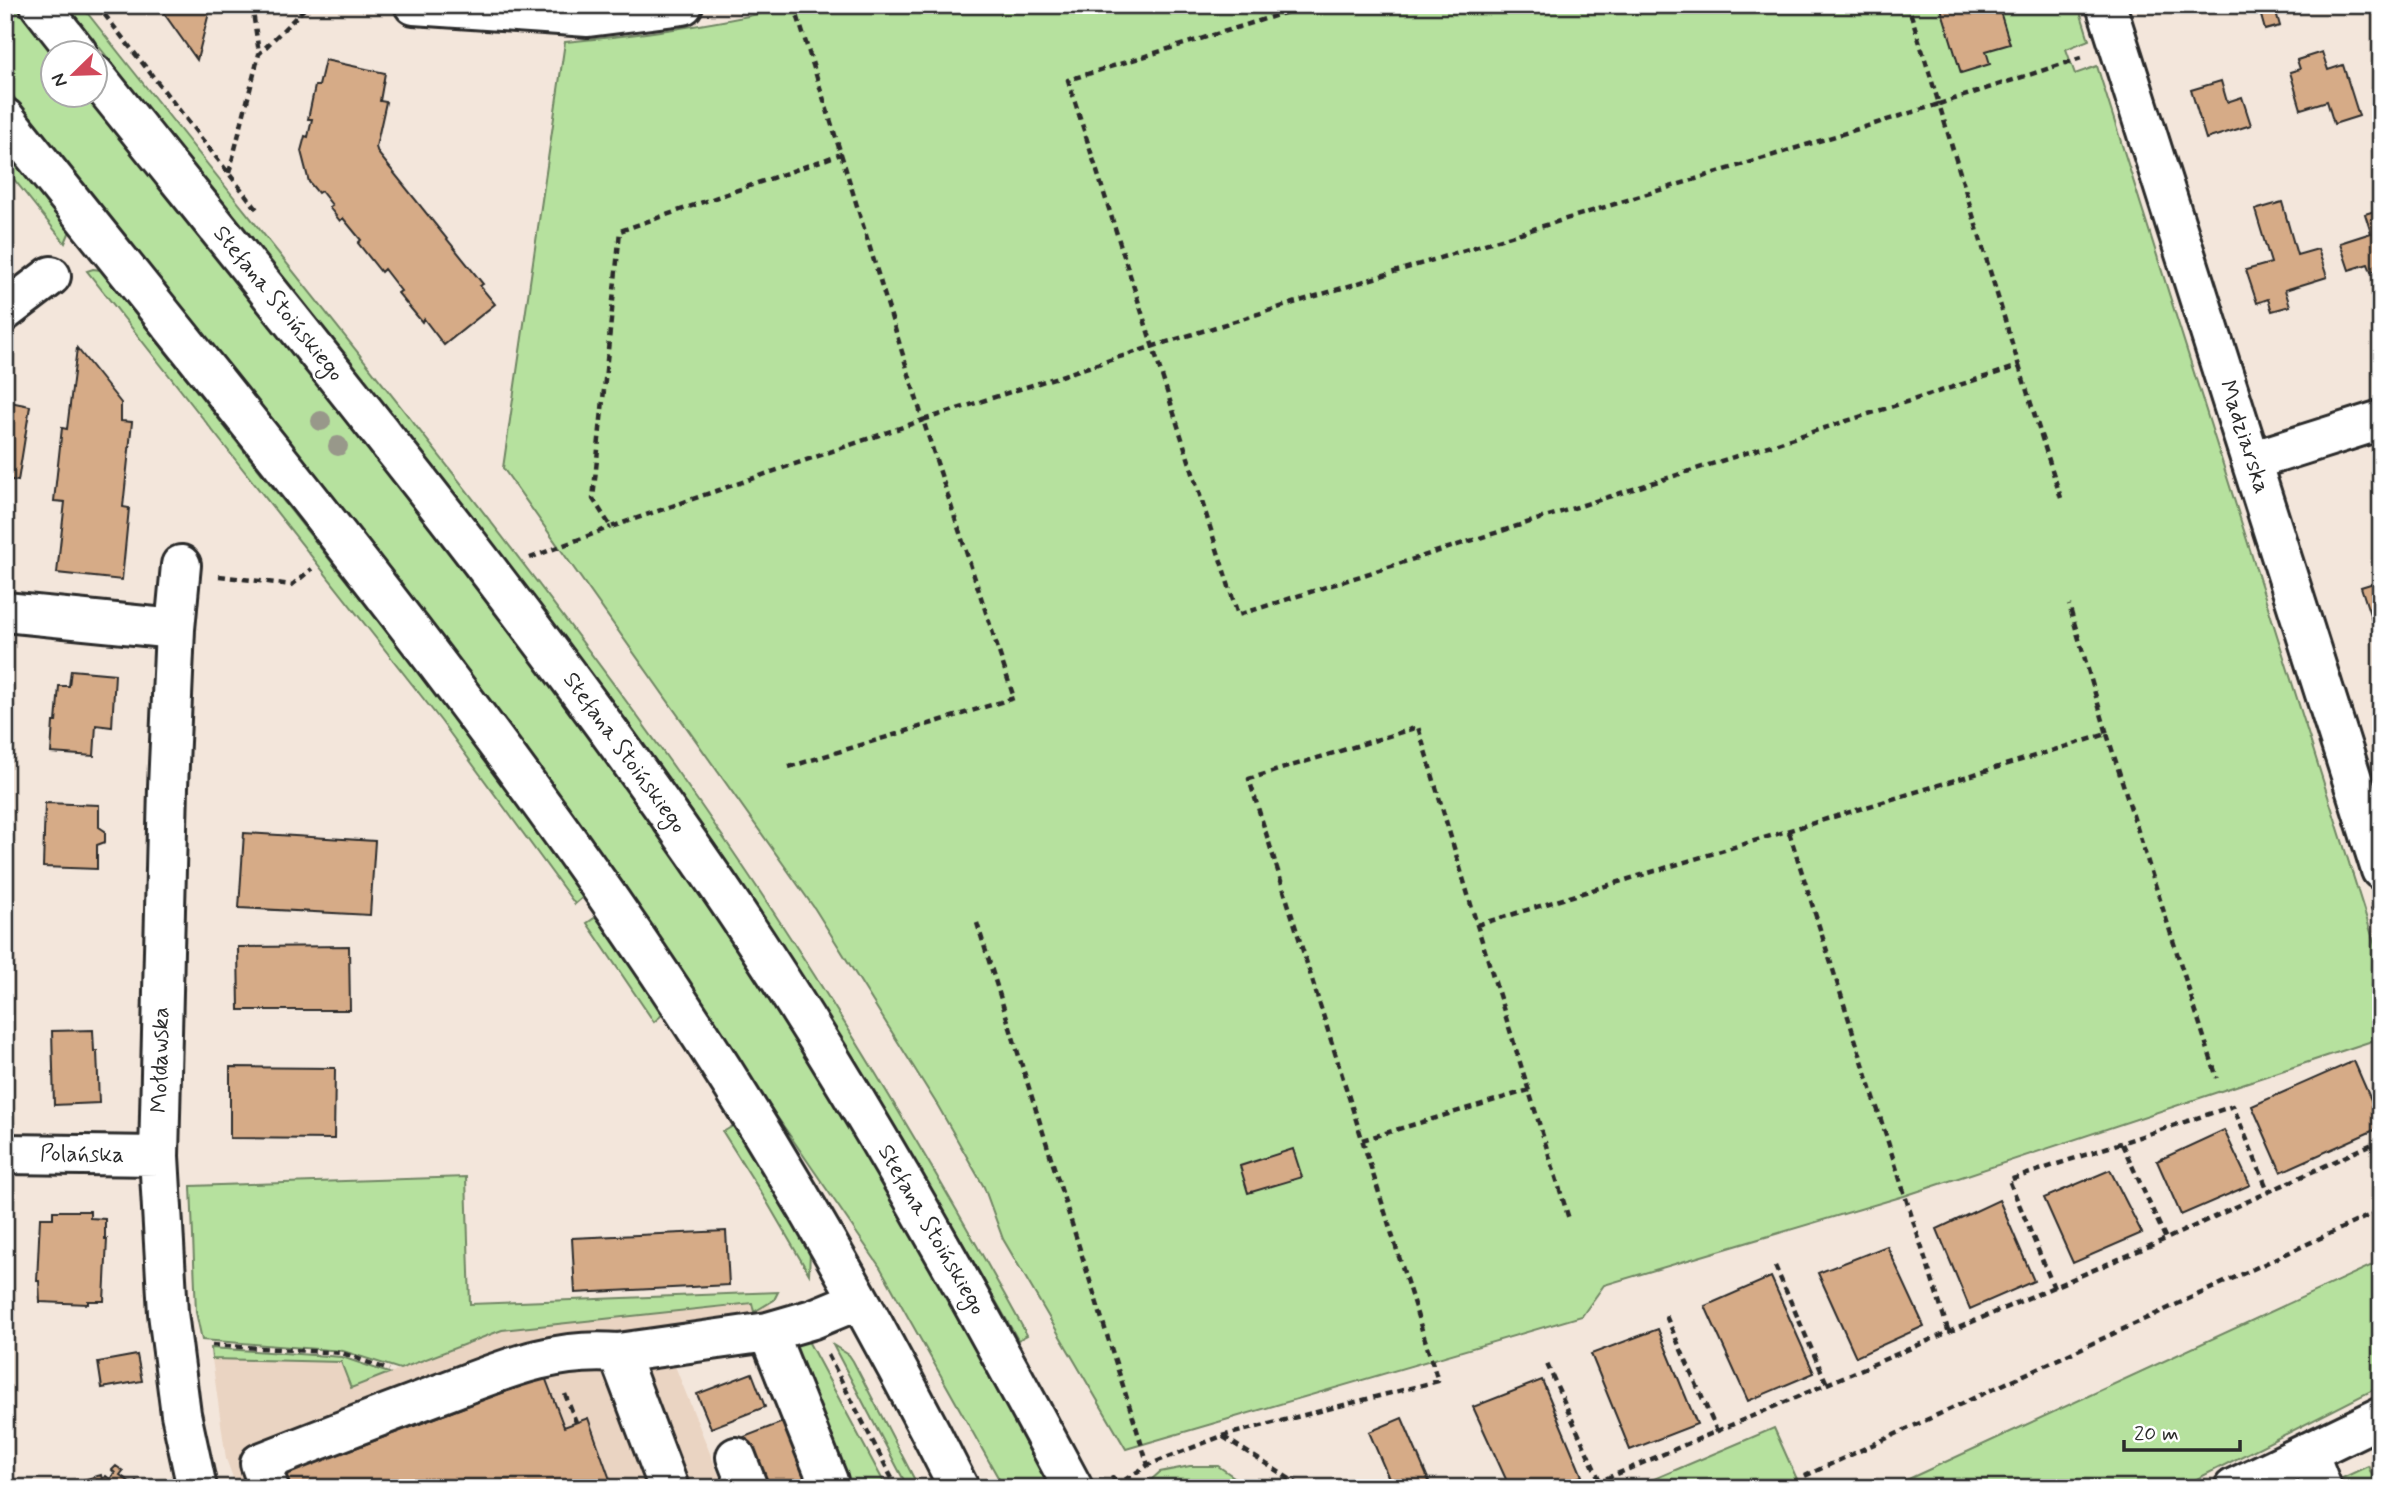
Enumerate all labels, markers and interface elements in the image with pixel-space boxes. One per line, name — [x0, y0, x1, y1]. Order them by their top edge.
north arrow — [38, 38, 108, 108]
text: N — [46, 69, 74, 91]
street label: Stefana Stoińskiego — [204, 220, 350, 390]
street label: Madziarska — [2212, 376, 2276, 498]
street label: Stefana Stoińskiego — [554, 666, 693, 841]
street label: Mołdawska — [145, 1007, 177, 1113]
street label: Polańska — [40, 1139, 124, 1171]
street label: Stefana Stoińskiego — [868, 1139, 992, 1322]
scale bar — [2124, 1409, 2239, 1453]
text: 20 m — [2134, 1420, 2179, 1448]

